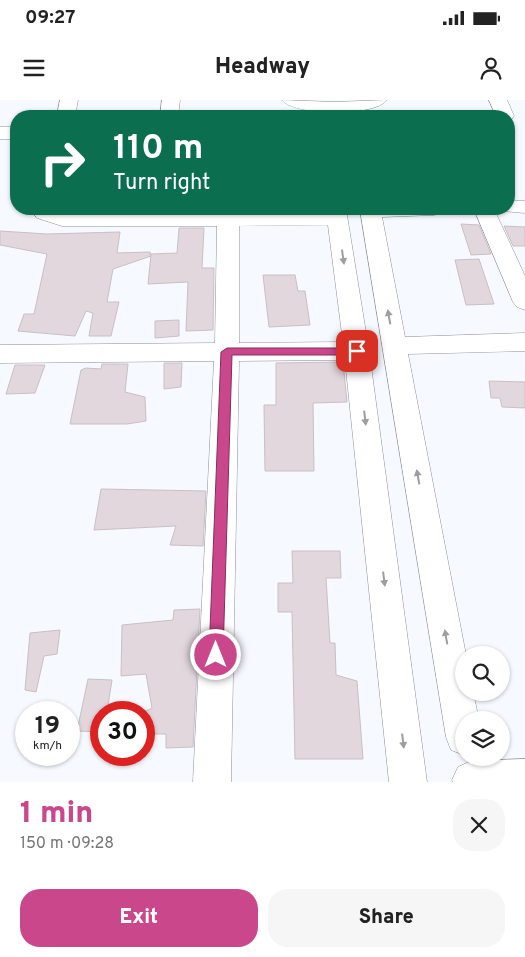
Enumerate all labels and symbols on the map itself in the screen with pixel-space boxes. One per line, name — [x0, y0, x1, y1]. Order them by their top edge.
one-way arrow — [339, 249, 347, 265]
one-way arrow — [385, 308, 393, 324]
pin — [336, 330, 378, 372]
one-way arrow — [361, 410, 369, 426]
one-way arrow — [413, 468, 421, 484]
one-way arrow — [380, 572, 388, 588]
position arrow — [189, 628, 241, 680]
one-way arrow — [442, 628, 450, 644]
speed limit sign: 30 — [90, 701, 155, 766]
one-way arrow — [399, 733, 407, 749]

